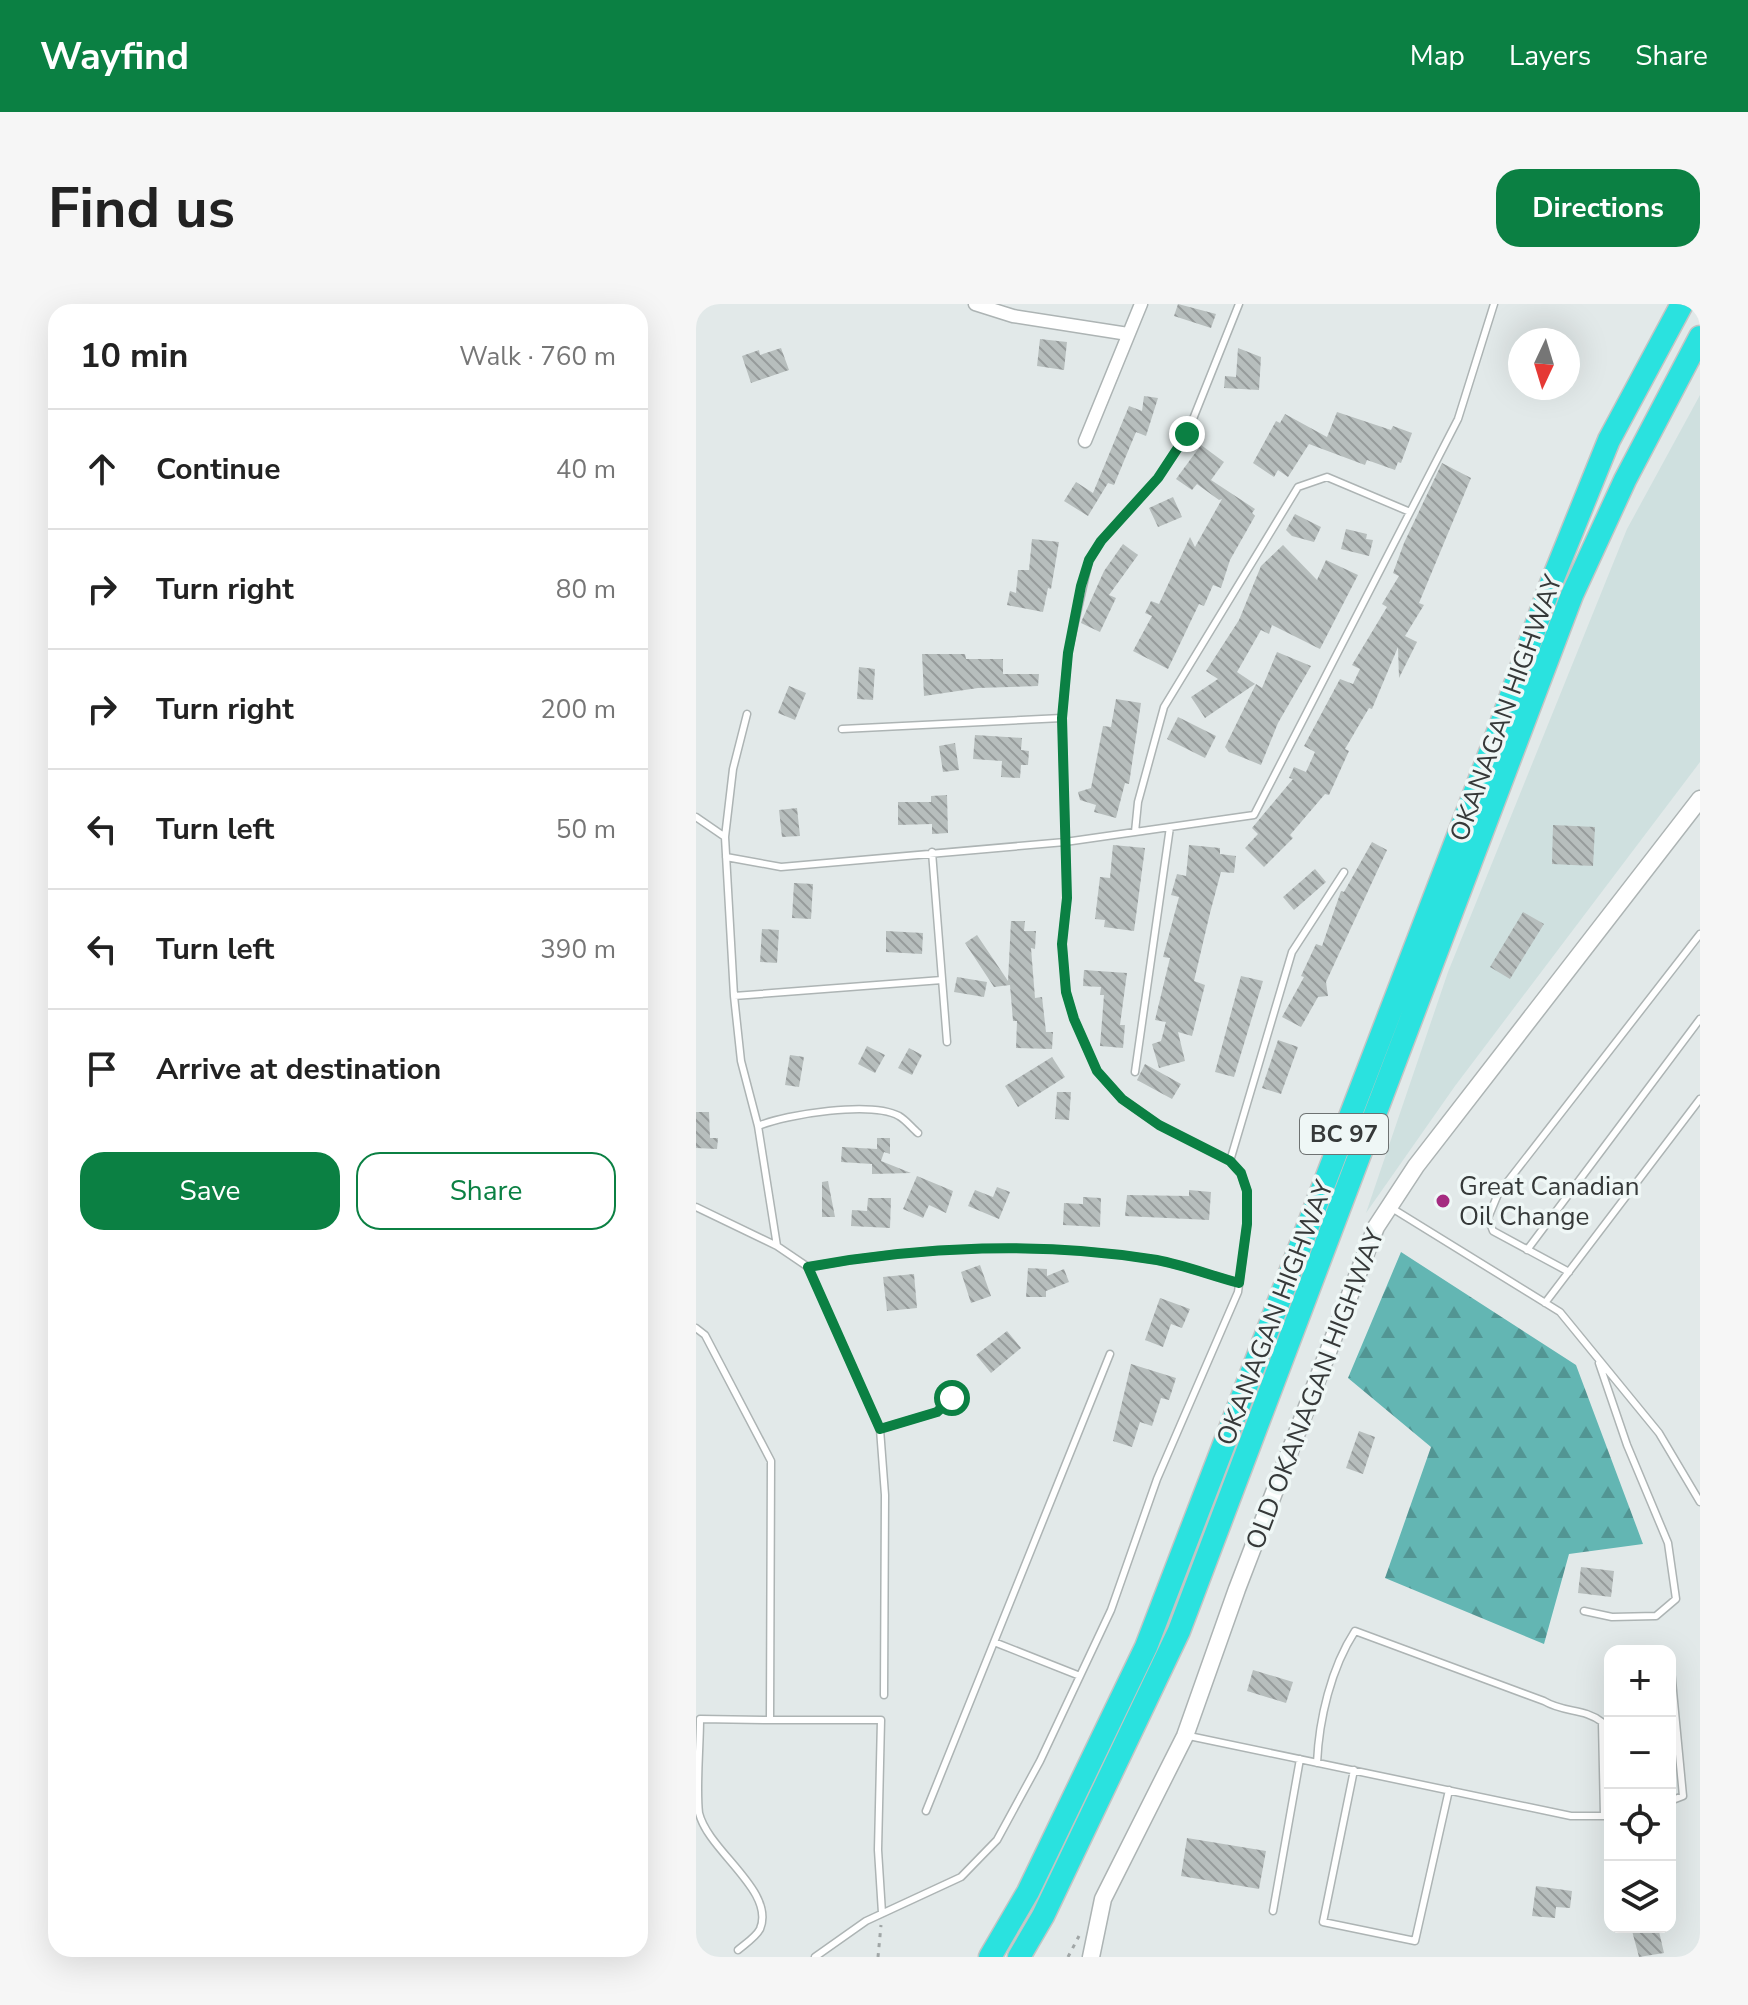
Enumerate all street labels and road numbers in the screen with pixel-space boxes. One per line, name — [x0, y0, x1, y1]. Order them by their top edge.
street label: OKANAGAN HIGHWAY — [1441, 569, 1571, 846]
road number: BC 97 — [1300, 1114, 1388, 1154]
street label: OKANAGAN HIGHWAY — [1208, 1175, 1342, 1450]
street label: OLD OKANAGAN HIGHWAY — [1238, 1223, 1393, 1555]

